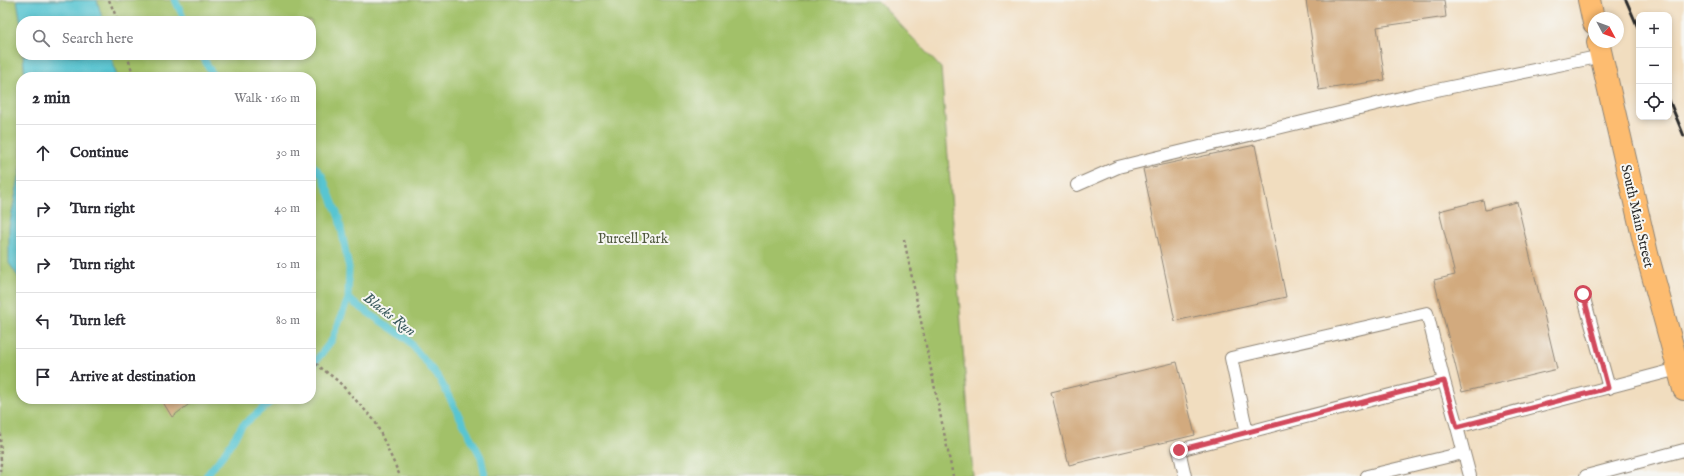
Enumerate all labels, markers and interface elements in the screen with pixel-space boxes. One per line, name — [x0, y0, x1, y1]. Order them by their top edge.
north arrow — [1588, 12, 1624, 48]
map controls — [1636, 12, 1672, 120]
button: + — [1636, 12, 1672, 48]
search box — [16, 16, 316, 60]
icon: search — [30, 27, 52, 49]
text: Search here — [62, 29, 133, 48]
button: − — [1636, 48, 1672, 84]
button: locate — [1636, 84, 1672, 120]
text: 2 min — [32, 88, 70, 109]
text: Walk · 160 m — [234, 90, 300, 107]
icon: ahead — [32, 142, 54, 164]
text: Continue — [70, 143, 128, 162]
text: 30 m — [276, 144, 300, 161]
street label: South Main Street — [1616, 163, 1658, 270]
icon: right — [32, 198, 54, 220]
text: Turn right — [70, 199, 135, 218]
text: 40 m — [274, 200, 300, 217]
park label: Purcell Park — [598, 230, 669, 248]
icon: right — [32, 254, 54, 276]
text: Turn right — [70, 255, 135, 274]
text: 10 m — [276, 256, 300, 273]
route start — [1574, 285, 1592, 303]
water label: Blacks Run — [360, 288, 420, 340]
icon: left — [32, 310, 54, 332]
text: Turn left — [70, 311, 126, 330]
text: 80 m — [276, 312, 300, 329]
icon: arrive — [32, 366, 54, 388]
text: Arrive at destination — [70, 367, 196, 386]
route end — [1170, 441, 1188, 459]

